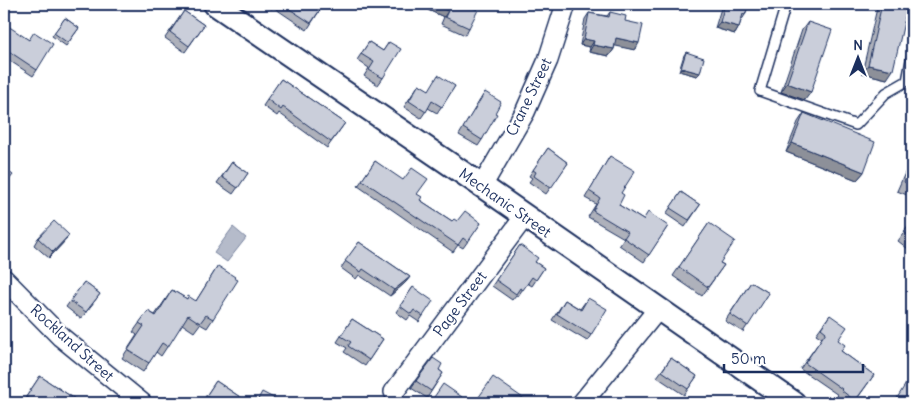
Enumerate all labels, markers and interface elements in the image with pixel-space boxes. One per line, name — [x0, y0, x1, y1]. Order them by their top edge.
north arrow — [834, 32, 884, 82]
text: N — [853, 36, 863, 54]
street label: Crane Street — [501, 55, 556, 139]
street label: Mechanic Street — [455, 164, 555, 241]
street label: Page Street — [429, 267, 490, 340]
street label: Rockland Street — [27, 300, 118, 385]
scale bar — [724, 342, 862, 374]
text: 50 m — [731, 349, 766, 368]

